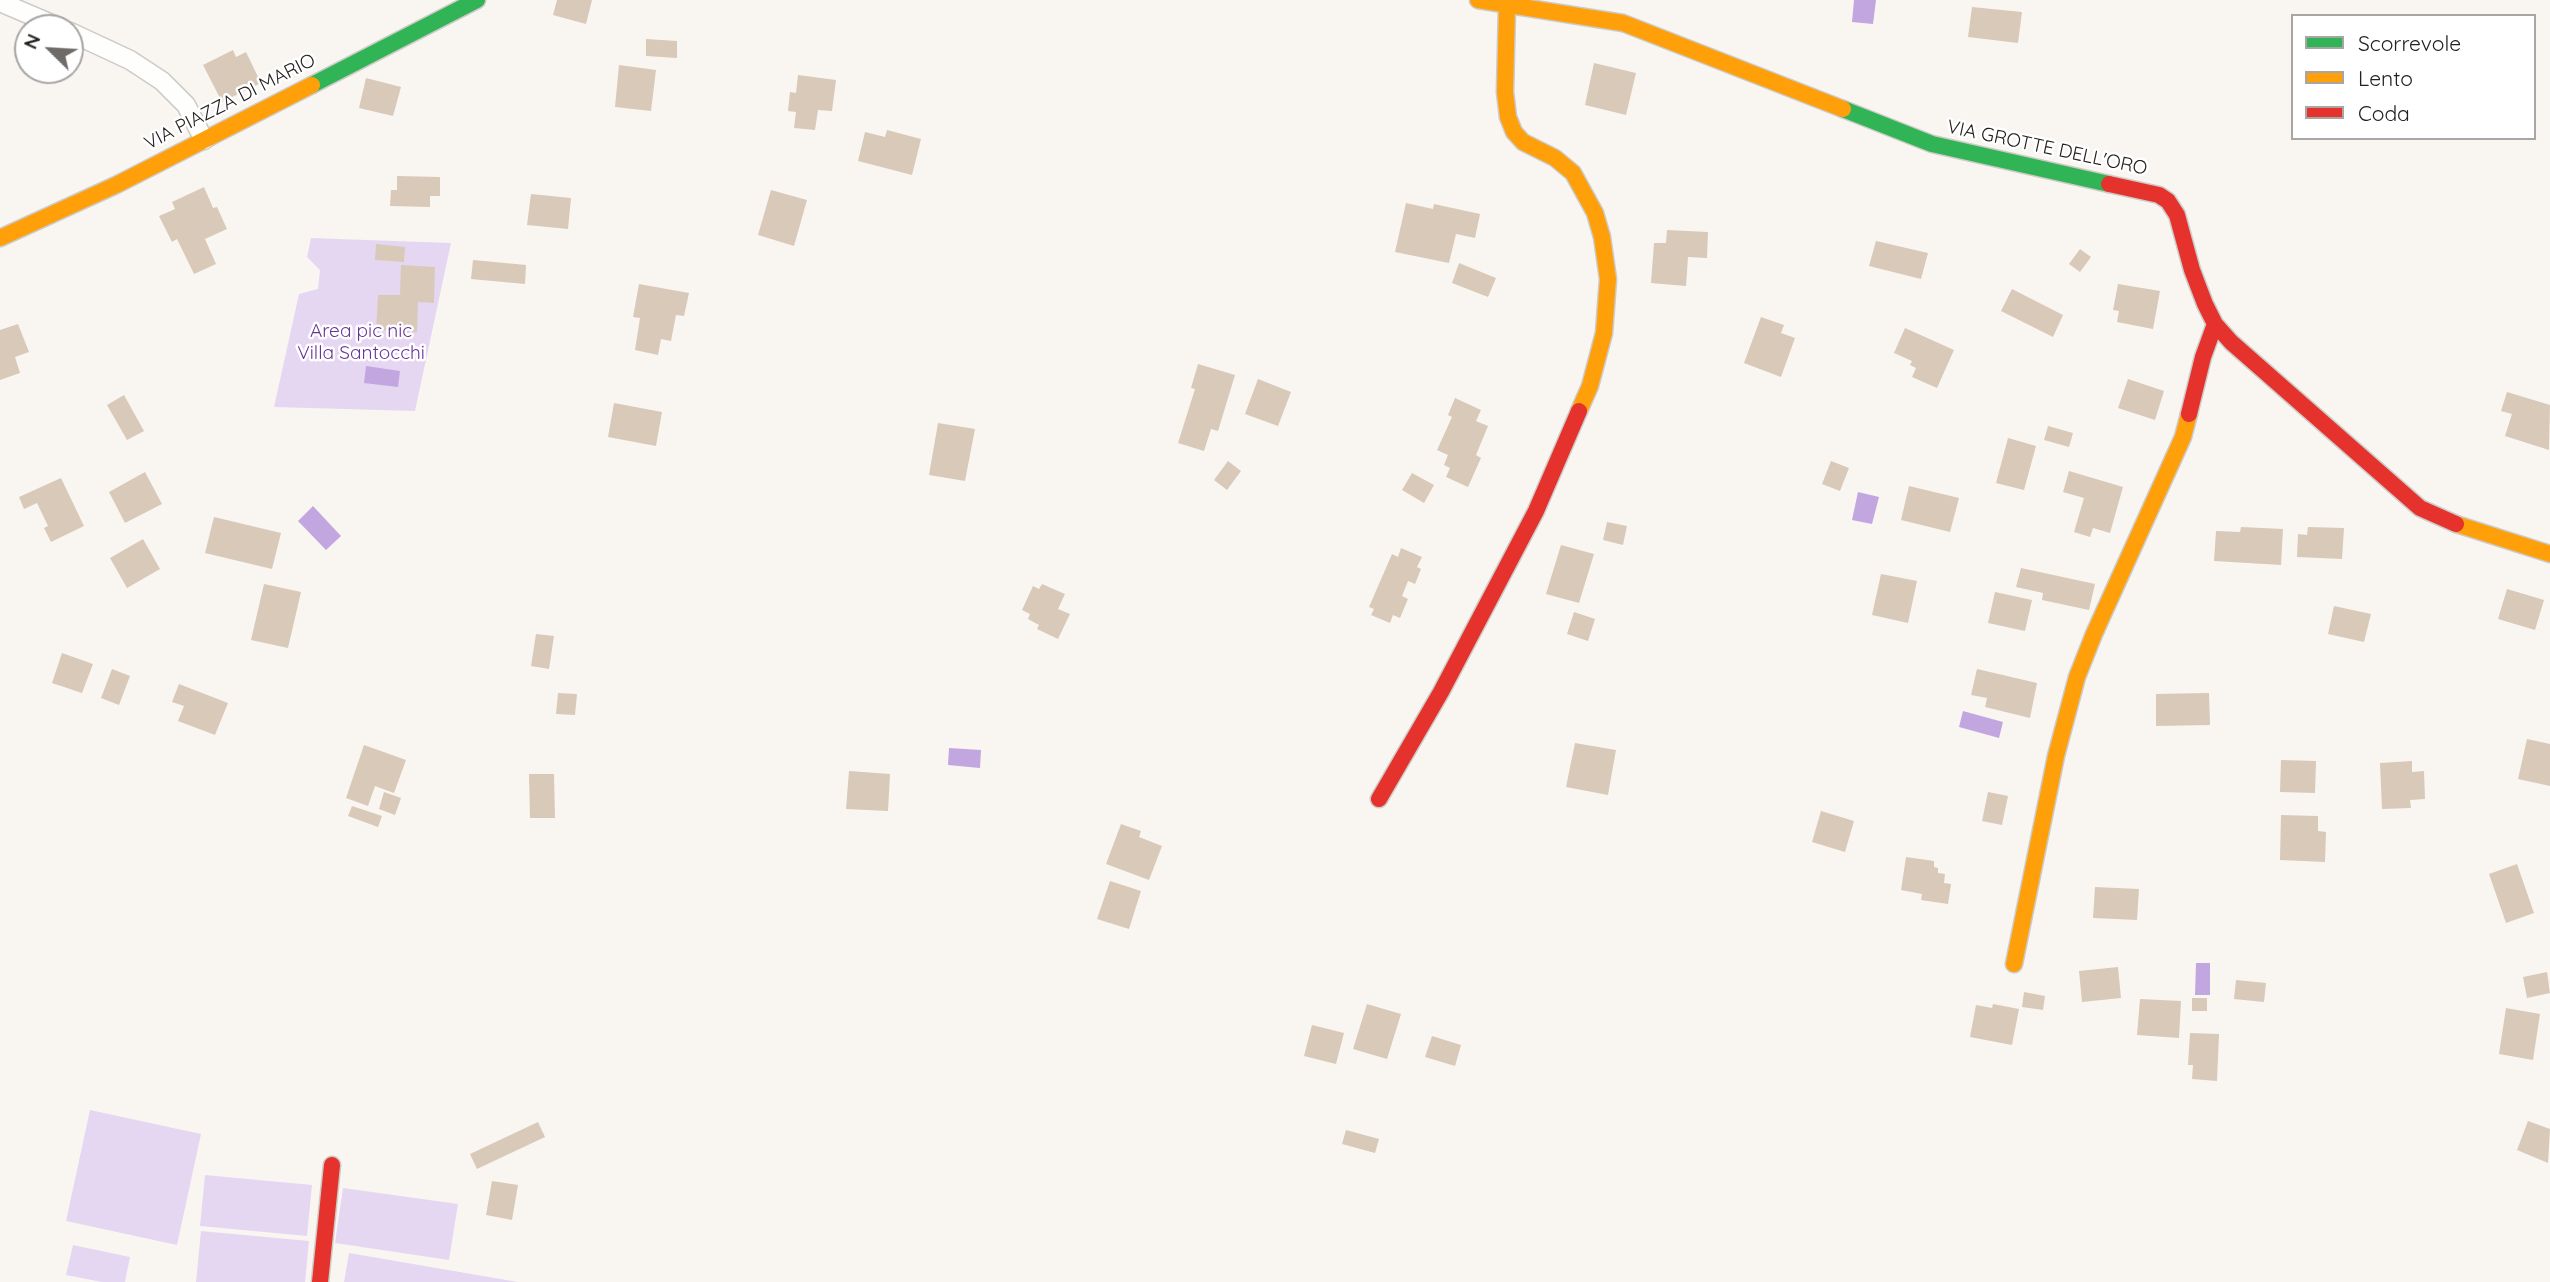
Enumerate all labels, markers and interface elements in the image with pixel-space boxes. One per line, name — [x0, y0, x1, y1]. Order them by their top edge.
north arrow — [14, 14, 84, 84]
legend — [2291, 14, 2536, 140]
text: N — [18, 30, 45, 53]
text: Scorrevole — [2358, 30, 2461, 56]
street label: VIA PIAZZA DI MARIO — [141, 49, 319, 155]
text: Lento — [2358, 65, 2413, 91]
text: Coda — [2358, 100, 2410, 126]
street label: VIA GROTTE DELL'ORO — [1945, 116, 2149, 180]
park label: Area pic nic Villa Santocchi — [297, 320, 425, 364]

